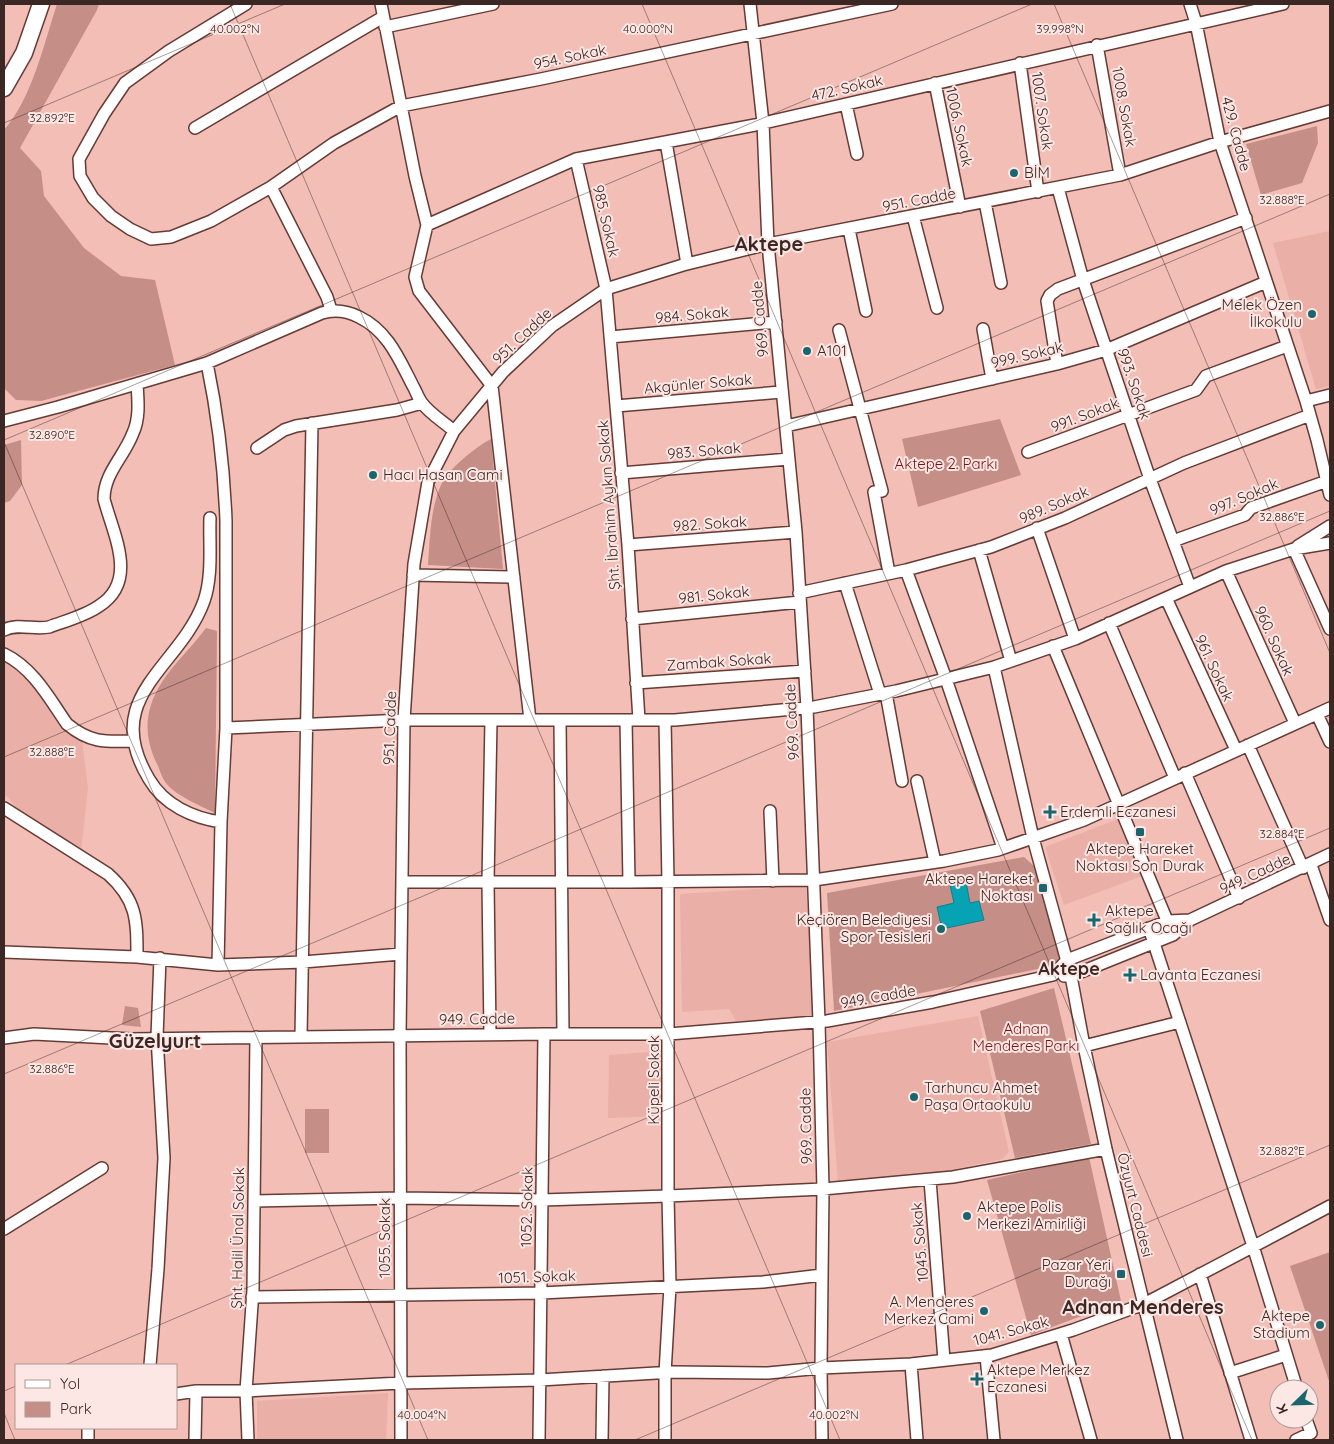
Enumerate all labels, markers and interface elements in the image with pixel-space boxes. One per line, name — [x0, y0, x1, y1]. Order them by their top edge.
text: 40.002°N — [210, 21, 260, 36]
text: 40.000°N — [623, 21, 673, 36]
text: 39.998°N — [1036, 21, 1084, 36]
street label: 954. Sokak — [532, 40, 608, 73]
street label: 1008. Sokak — [1108, 65, 1141, 148]
street label: 472. Sokak — [809, 70, 885, 105]
street label: 1007. Sokak — [1028, 71, 1057, 151]
street label: 1006. Sokak — [942, 85, 977, 168]
street label: 429. Cadde — [1217, 95, 1256, 173]
text: 32.892°E — [29, 110, 75, 125]
place label: BİM — [1024, 163, 1050, 182]
marker: BİM — [1008, 167, 1020, 179]
street label: 985. Sokak — [589, 183, 624, 259]
street label: 951. Cadde — [881, 183, 957, 216]
text: 32.888°E — [1259, 192, 1305, 207]
district label: Aktepe — [735, 231, 803, 256]
street label: 969. Cadde — [747, 280, 772, 358]
place label: Melek Özen İlkokulu — [1222, 295, 1302, 331]
street label: 984. Sokak — [654, 302, 730, 327]
street label: 951. Cadde — [488, 303, 555, 368]
marker: Melek Özen İlkokulu — [1306, 308, 1318, 320]
street label: 999. Sokak — [989, 337, 1065, 372]
place label: A101 — [817, 341, 847, 360]
marker: A101 — [801, 345, 813, 357]
street label: 993. Sokak — [1113, 346, 1155, 422]
street label: Akgünler Sokak — [643, 369, 753, 398]
street label: 991. Sokak — [1048, 393, 1122, 436]
street label: Şht. İbrahim Aykın Sokak — [593, 419, 624, 591]
text: 32.890°E — [29, 427, 75, 442]
street label: 983. Sokak — [666, 438, 742, 463]
park label: Aktepe 2. Parkı — [895, 454, 997, 473]
place label: Hacı Hasan Cami — [383, 465, 503, 484]
marker: Hacı Hasan Cami — [367, 469, 379, 481]
street label: 997. Sokak — [1207, 474, 1281, 519]
street label: 989. Sokak — [1016, 481, 1091, 528]
text: 32.886°E — [1259, 509, 1305, 524]
street label: 982. Sokak — [672, 511, 748, 536]
street label: 981. Sokak — [677, 581, 750, 608]
street label: 960. Sokak — [1251, 603, 1298, 679]
street label: 961. Sokak — [1191, 631, 1238, 704]
street label: Zambak Sokak — [666, 648, 772, 675]
street label: 969. Cadde — [780, 683, 803, 761]
street label: 951. Cadde — [379, 690, 400, 766]
text: 32.888°E — [29, 744, 75, 759]
place label: Erdemli Eczanesi — [1060, 802, 1176, 821]
marker: Erdemli Eczanesi — [1044, 806, 1056, 818]
marker: Aktepe Hareket Noktası Son Durak — [1134, 826, 1146, 838]
text: 32.884°E — [1259, 826, 1305, 841]
place label: Aktepe Hareket Noktası Son Durak — [1076, 839, 1204, 875]
street label: 949. Cadde — [1216, 849, 1293, 898]
place label: Aktepe Hareket Noktası — [925, 869, 1033, 905]
marker: Aktepe Hareket Noktası — [1037, 882, 1049, 894]
place label: Aktepe Sağlık Ocağı — [1105, 901, 1192, 937]
place label: Keçiören Belediyesi Spor Tesisleri — [797, 910, 931, 946]
marker: Aktepe Sağlık Ocağı — [1087, 913, 1101, 927]
marker: Keçiören Belediyesi Spor Tesisleri — [935, 923, 947, 935]
district label: Aktepe — [1038, 957, 1100, 980]
place label: Lavanta Eczanesi — [1140, 965, 1261, 984]
marker: Lavanta Eczanesi — [1124, 969, 1136, 981]
street label: 949. Cadde — [839, 981, 917, 1012]
street label: 949. Cadde — [439, 1008, 515, 1029]
park label: Adnan Menderes Parkı — [972, 1019, 1080, 1055]
district label: Güzelyurt — [109, 1028, 201, 1053]
street label: Küpeli Sokak — [644, 1035, 663, 1125]
text: 32.886°E — [29, 1061, 75, 1076]
place label: Tarhuncu Ahmet Paşa Ortaokulu — [924, 1078, 1038, 1114]
street label: 969. Cadde — [795, 1088, 816, 1164]
marker: Tarhuncu Ahmet Paşa Ortaokulu — [908, 1091, 920, 1103]
text: 32.882°E — [1259, 1143, 1305, 1158]
street label: Özyurt Caddesi — [1113, 1151, 1158, 1259]
street label: Şht. Halil Ünal Sokak — [227, 1167, 248, 1309]
street label: 1052. Sokak — [516, 1167, 537, 1247]
place label: Aktepe Polis Merkezi Amirliği — [977, 1197, 1086, 1233]
street label: 1055. Sokak — [375, 1198, 394, 1278]
street label: 1045. Sokak — [907, 1202, 932, 1283]
marker: Aktepe Polis Merkezi Amirliği — [961, 1210, 973, 1222]
place label: Pazar Yeri Durağı — [1042, 1255, 1111, 1291]
street label: 1051. Sokak — [498, 1266, 576, 1287]
marker: Pazar Yeri Durağı — [1115, 1268, 1127, 1280]
place label: A. Menderes Merkez Cami — [884, 1292, 974, 1328]
district label: Adnan Menderes — [1062, 1294, 1224, 1319]
marker: A. Menderes Merkez Cami — [978, 1305, 990, 1317]
place label: Aktepe Stadium — [1253, 1306, 1310, 1342]
street label: 1041. Sokak — [971, 1311, 1051, 1350]
marker: Aktepe Stadium — [1314, 1319, 1326, 1331]
place label: Aktepe Merkez Eczanesi — [987, 1360, 1090, 1396]
legend — [15, 1364, 178, 1429]
marker: Aktepe Merkez Eczanesi — [971, 1373, 983, 1385]
text: Yol — [60, 1374, 80, 1393]
north arrow — [1269, 1379, 1319, 1429]
text: Park — [60, 1399, 92, 1418]
text: K — [1272, 1401, 1292, 1417]
text: 40.004°N — [398, 1407, 446, 1422]
text: 40.002°N — [809, 1407, 859, 1422]

